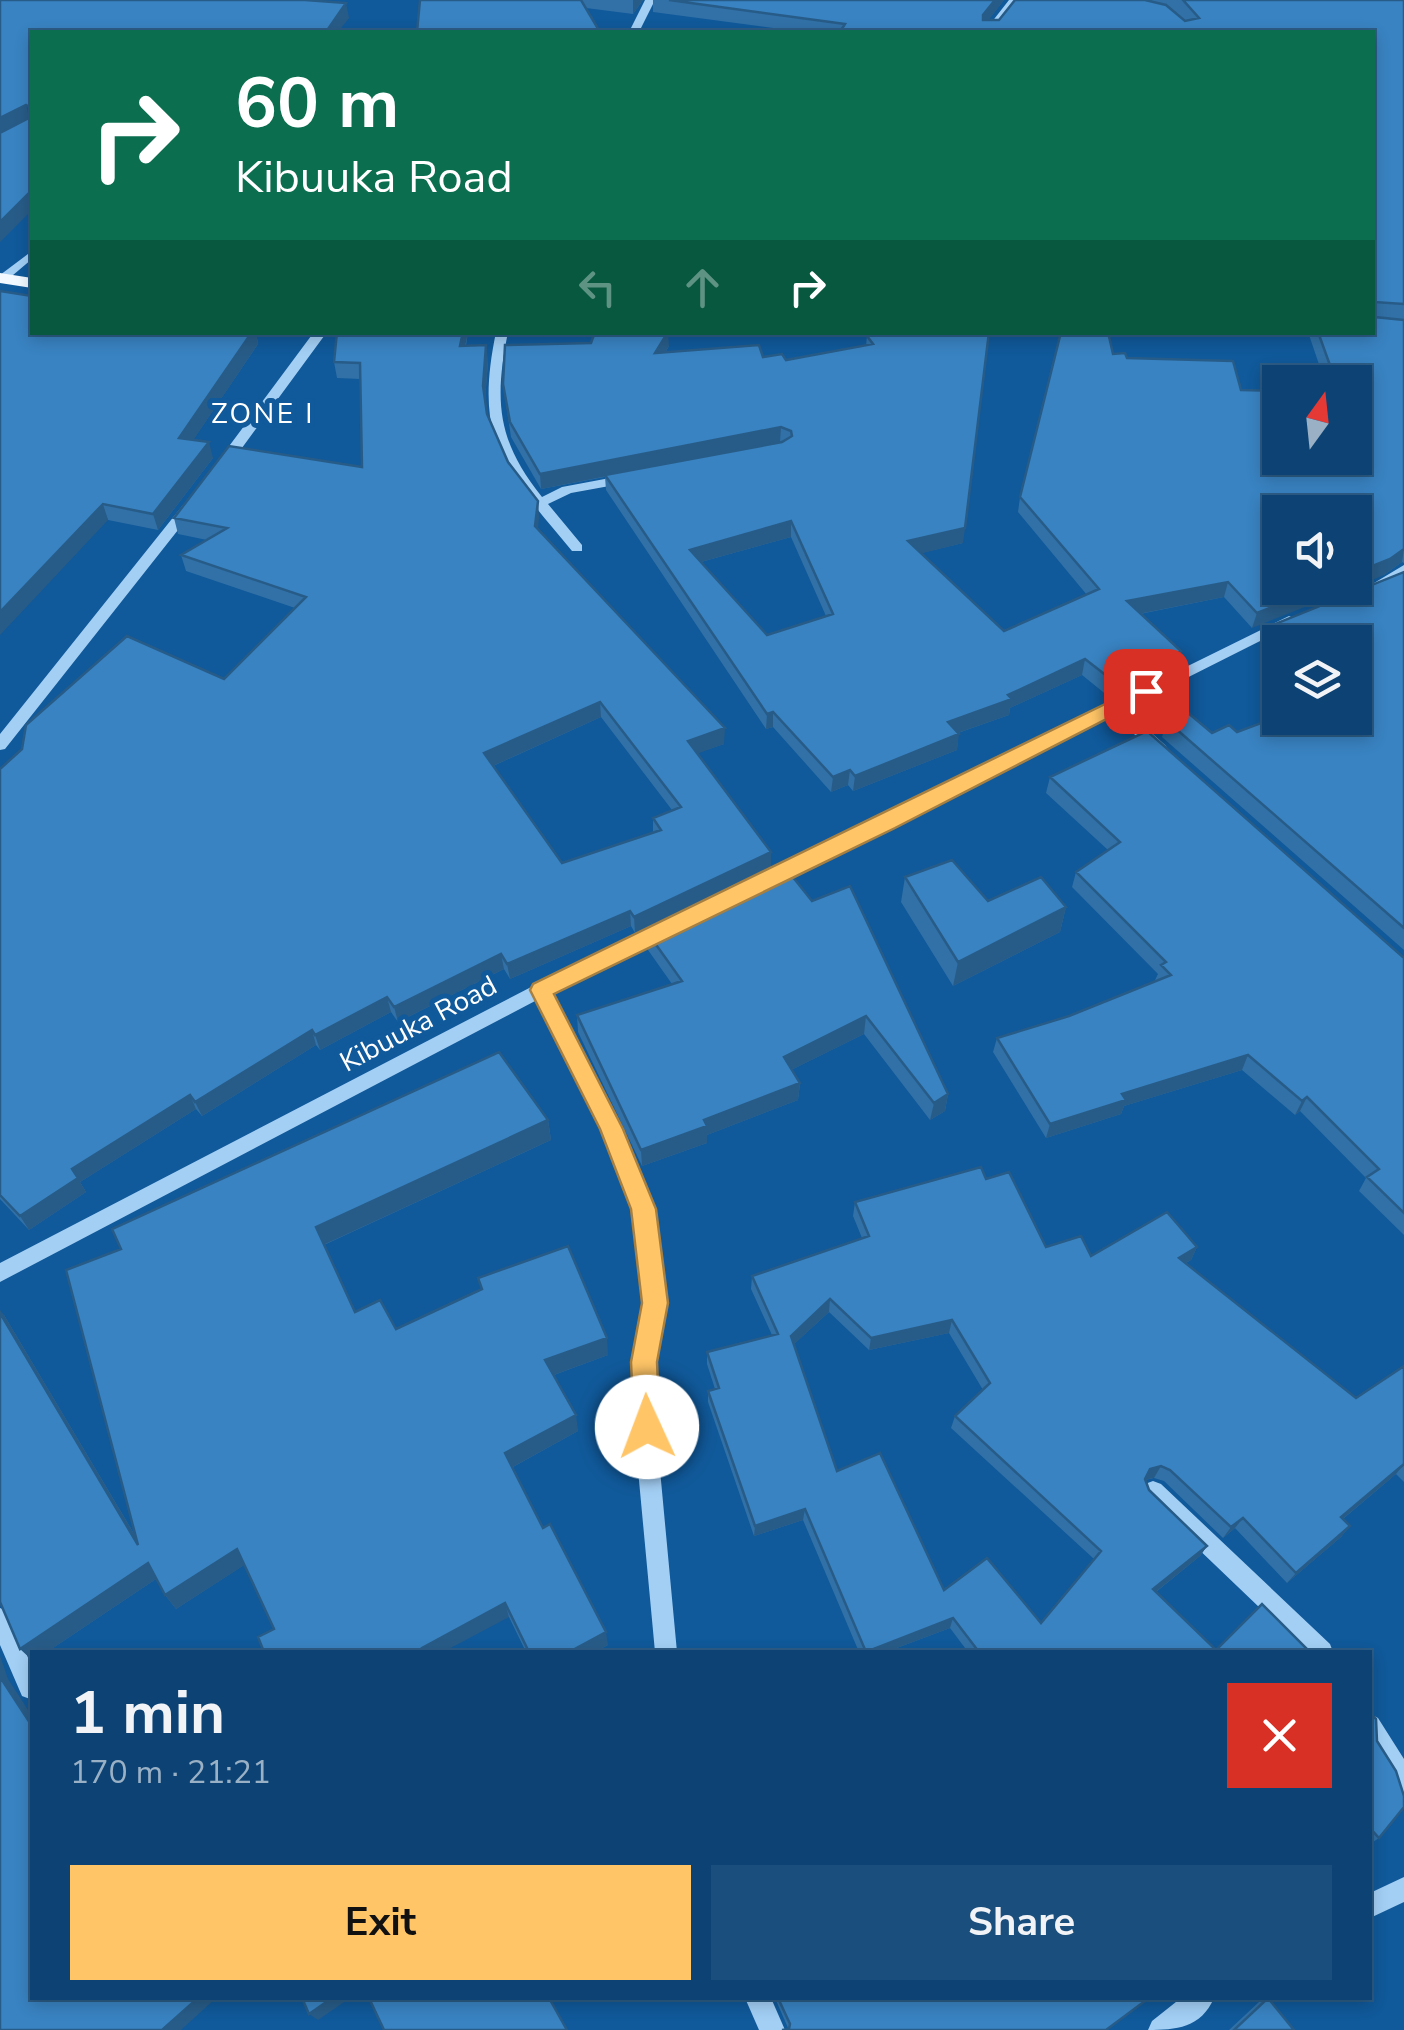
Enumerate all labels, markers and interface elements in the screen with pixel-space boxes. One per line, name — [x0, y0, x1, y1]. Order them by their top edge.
text: 60 m — [235, 56, 399, 152]
icon: right — [70, 70, 200, 200]
text: Kibuuka Road — [235, 147, 513, 208]
icon: left — [570, 260, 625, 315]
icon: ahead — [675, 260, 730, 315]
icon: right — [780, 260, 835, 315]
north arrow — [1262, 365, 1372, 475]
map controls — [1262, 365, 1372, 735]
district label: ZONE I — [211, 395, 315, 433]
button: sound — [1262, 495, 1372, 605]
button: layers — [1262, 625, 1372, 735]
pin — [1104, 649, 1189, 734]
icon: arrive — [1119, 664, 1174, 719]
street label: Kibuuka Road — [333, 967, 504, 1081]
position arrow — [595, 1375, 699, 1479]
text: 1 min — [70, 1672, 225, 1754]
button: close — [1227, 1683, 1332, 1788]
text: 170 m · 21:21 — [70, 1751, 271, 1794]
button: Exit — [70, 1865, 691, 1980]
button: Share — [711, 1865, 1332, 1980]

